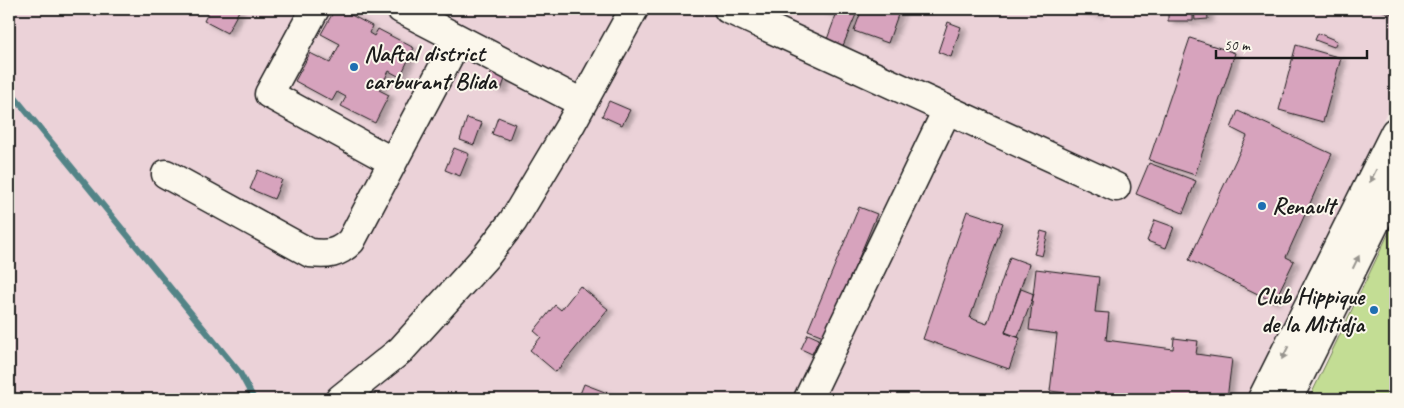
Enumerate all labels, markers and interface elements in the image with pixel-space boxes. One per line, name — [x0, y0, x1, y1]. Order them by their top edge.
scale bar — [1216, 28, 1368, 60]
text: 50 m — [1224, 36, 1251, 55]
place label: Naftal district carburant Blida — [364, 38, 498, 96]
marker: Naftal district carburant Blida — [348, 61, 360, 73]
one-way arrow — [1369, 169, 1377, 183]
place label: Renault — [1272, 191, 1339, 221]
marker: Renault — [1256, 200, 1268, 212]
one-way arrow — [1352, 254, 1360, 269]
place label: Club Hippique de la Mitidja — [1256, 281, 1366, 339]
marker: Club Hippique de la Mitidja — [1368, 304, 1380, 316]
one-way arrow — [1281, 346, 1289, 360]

